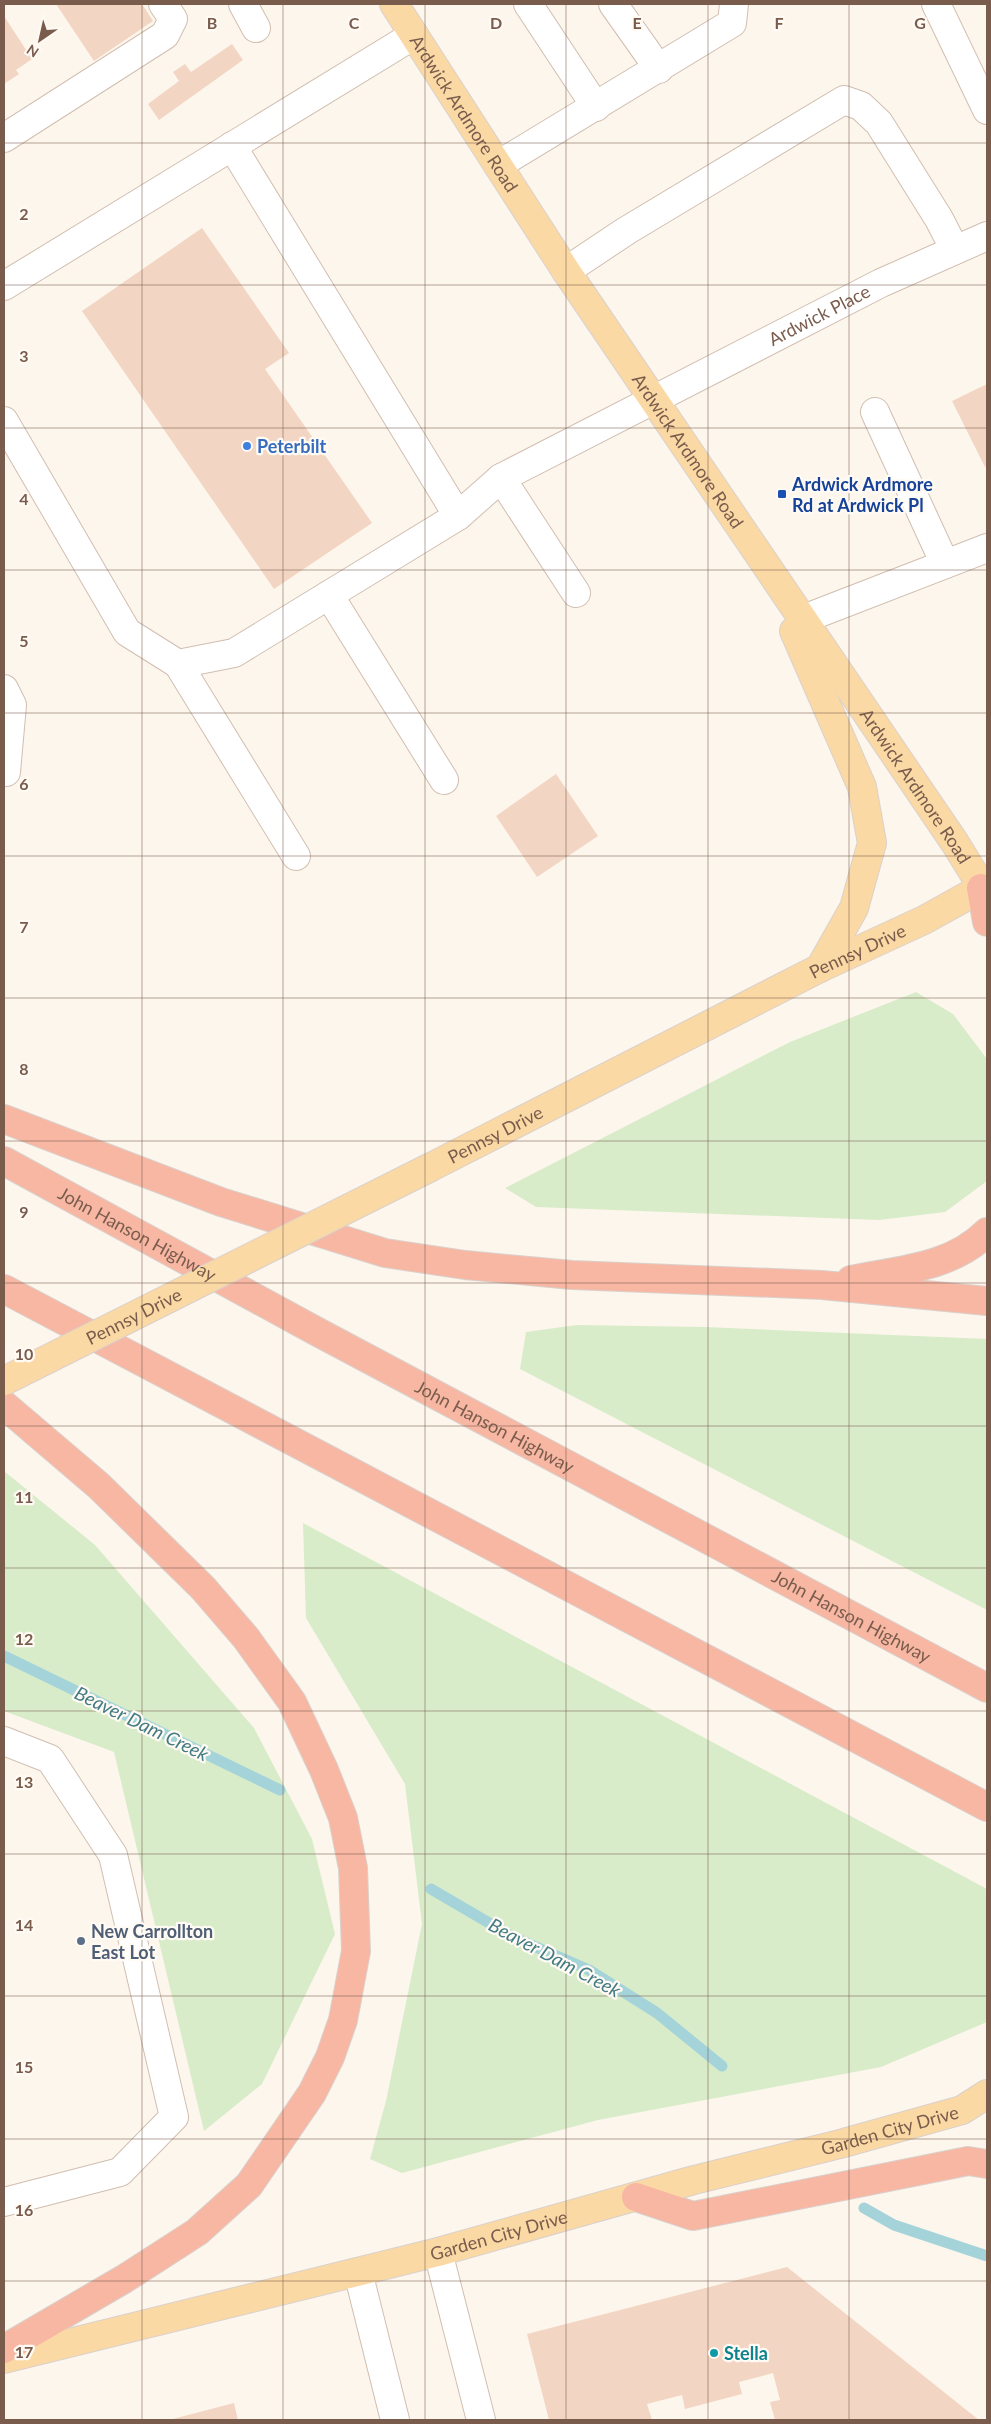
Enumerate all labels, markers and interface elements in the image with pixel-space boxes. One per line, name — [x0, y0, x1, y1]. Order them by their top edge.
text: B — [207, 13, 217, 32]
text: C — [349, 13, 360, 32]
text: D — [490, 13, 502, 32]
text: E — [632, 13, 642, 32]
text: F — [774, 13, 784, 32]
text: G — [914, 13, 926, 32]
north arrow — [15, 15, 65, 65]
street label: Ardwick Ardmore Road — [406, 31, 523, 196]
text: N — [23, 41, 42, 61]
text: 2 — [19, 204, 29, 223]
street label: Ardwick Place — [765, 280, 874, 350]
text: 3 — [19, 346, 29, 365]
street label: Ardwick Ardmore Road — [628, 369, 749, 532]
place label: Peterbilt — [257, 435, 326, 457]
marker: Peterbilt — [241, 440, 253, 452]
place label: Ardwick Ardmore Rd at Ardwick Pl — [791, 473, 933, 516]
marker: Ardwick Ardmore Rd at Ardwick Pl — [776, 488, 788, 500]
text: 4 — [19, 489, 29, 508]
text: 5 — [19, 631, 29, 650]
street label: Ardwick Ardmore Road — [856, 704, 976, 867]
text: 6 — [19, 774, 29, 793]
text: 7 — [19, 917, 29, 936]
street label: Pennsy Drive — [805, 919, 909, 983]
text: 8 — [19, 1059, 29, 1078]
street label: Pennsy Drive — [444, 1101, 546, 1168]
street label: John Hanson Highway — [55, 1182, 221, 1286]
text: 9 — [19, 1202, 29, 1221]
street label: Pennsy Drive — [82, 1283, 185, 1349]
text: 10 — [15, 1344, 33, 1363]
street label: John Hanson Highway — [412, 1375, 579, 1478]
text: 11 — [15, 1487, 33, 1506]
street label: John Hanson Highway — [768, 1565, 935, 1668]
text: 12 — [15, 1629, 33, 1648]
water label: Beaver Dam Creek — [71, 1681, 214, 1766]
text: 13 — [15, 1772, 33, 1791]
water label: Beaver Dam Creek — [485, 1913, 626, 2002]
text: 14 — [15, 1915, 33, 1934]
place label: New Carrollton East Lot — [91, 1920, 213, 1963]
marker: New Carrollton East Lot — [75, 1935, 87, 1947]
text: 15 — [15, 2057, 33, 2076]
street label: Garden City Drive — [819, 2100, 961, 2159]
text: 16 — [15, 2200, 33, 2219]
street label: Garden City Drive — [428, 2205, 570, 2265]
text: 17 — [15, 2342, 33, 2361]
place label: Stella — [724, 2342, 768, 2364]
marker: Stella — [708, 2347, 720, 2359]

